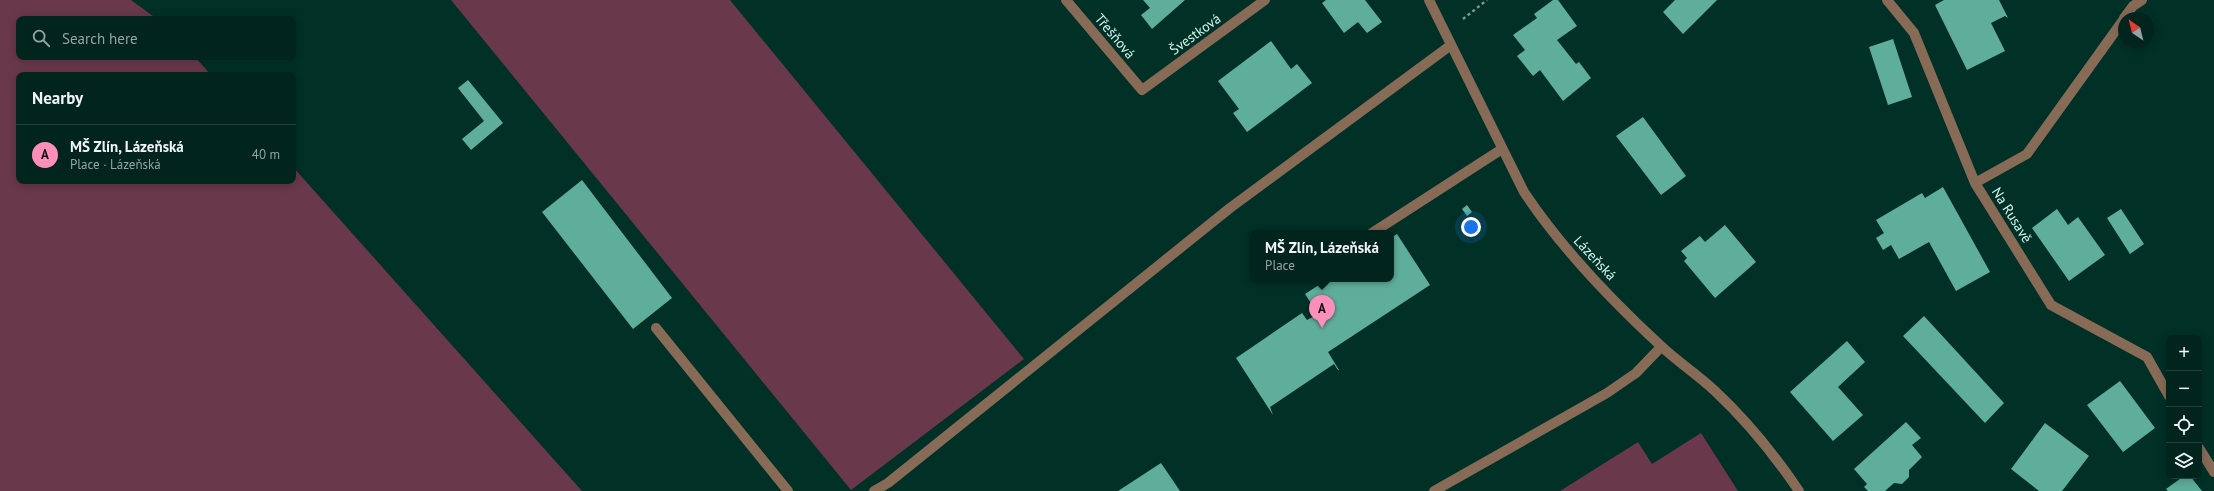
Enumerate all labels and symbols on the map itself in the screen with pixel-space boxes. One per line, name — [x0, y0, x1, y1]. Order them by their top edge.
street label: Švestková — [1166, 9, 1224, 59]
street label: Třešňová — [1091, 10, 1139, 62]
north arrow — [2118, 12, 2154, 48]
street label: Na Rusavě — [1988, 184, 2036, 246]
your location — [1461, 217, 1481, 237]
street label: Lázeňská — [1570, 232, 1620, 284]
pin: A — [1309, 295, 1335, 328]

